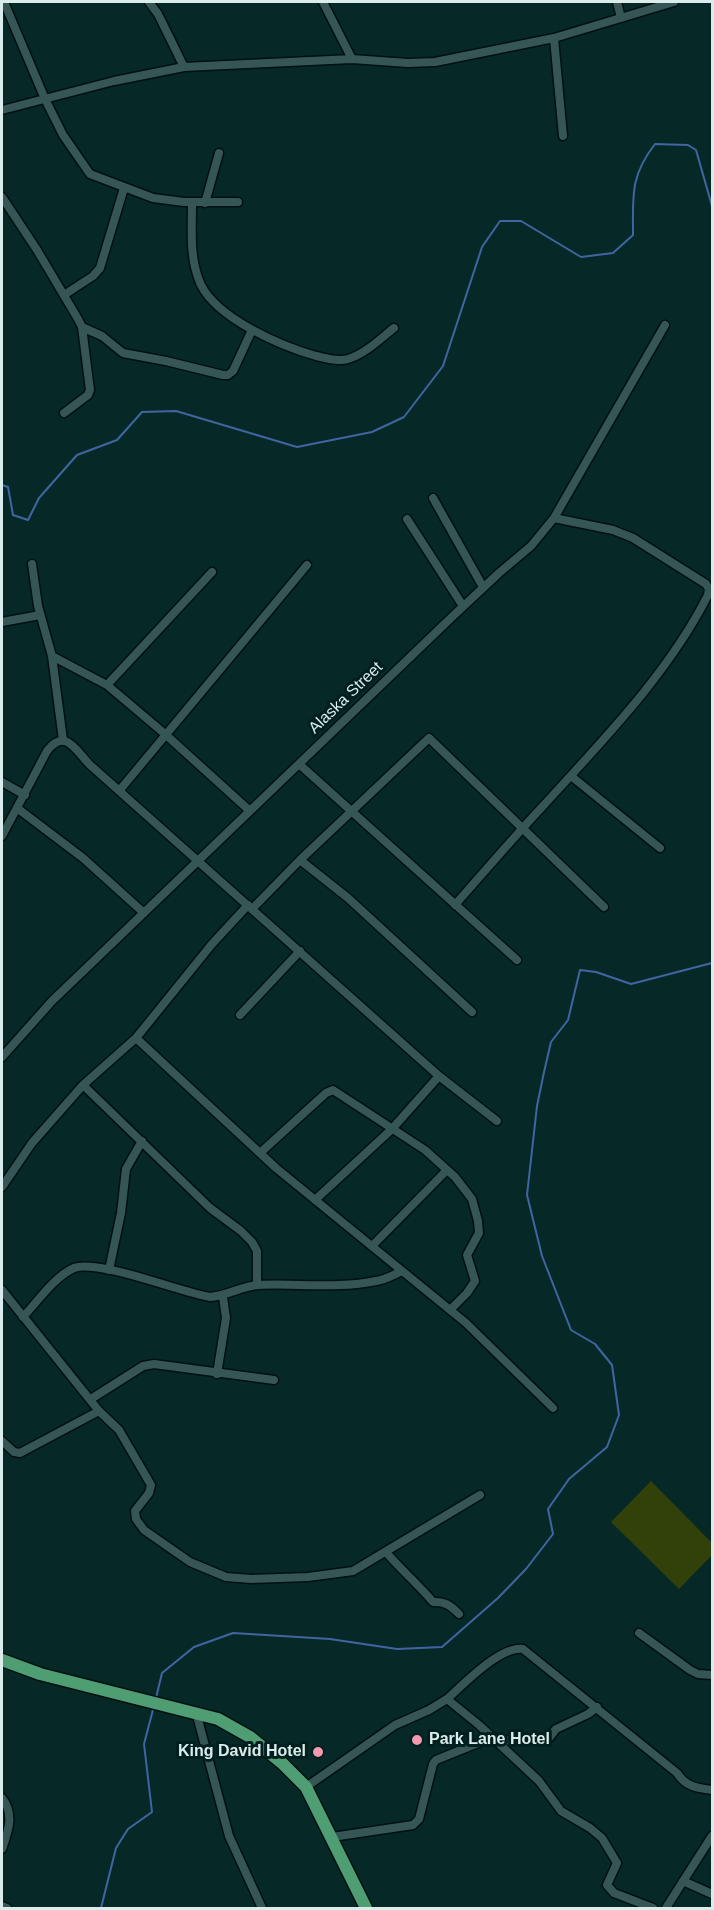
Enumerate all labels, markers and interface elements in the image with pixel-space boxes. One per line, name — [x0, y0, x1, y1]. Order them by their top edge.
street label: Alaska Street — [305, 658, 387, 738]
place label: Park Lane Hotel — [429, 1730, 550, 1750]
marker: Park Lane Hotel — [410, 1733, 424, 1747]
place label: King David Hotel — [178, 1742, 306, 1762]
marker: King David Hotel — [311, 1745, 325, 1759]

